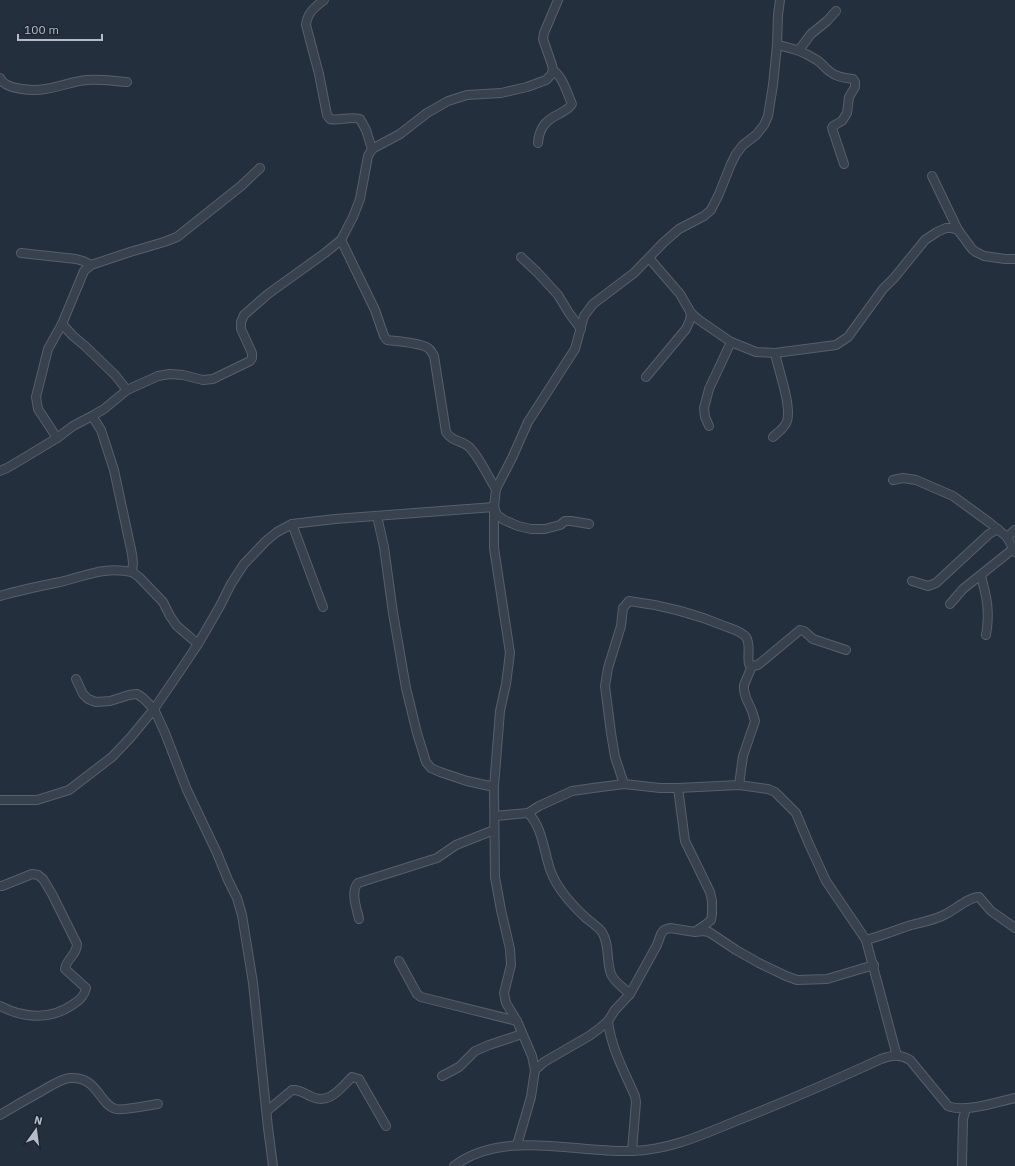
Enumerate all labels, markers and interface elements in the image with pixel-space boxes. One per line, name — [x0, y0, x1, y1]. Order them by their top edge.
scale bar — [18, 16, 102, 42]
text: 100 m — [24, 22, 59, 37]
north arrow — [16, 1110, 56, 1150]
text: N — [33, 1113, 44, 1128]

